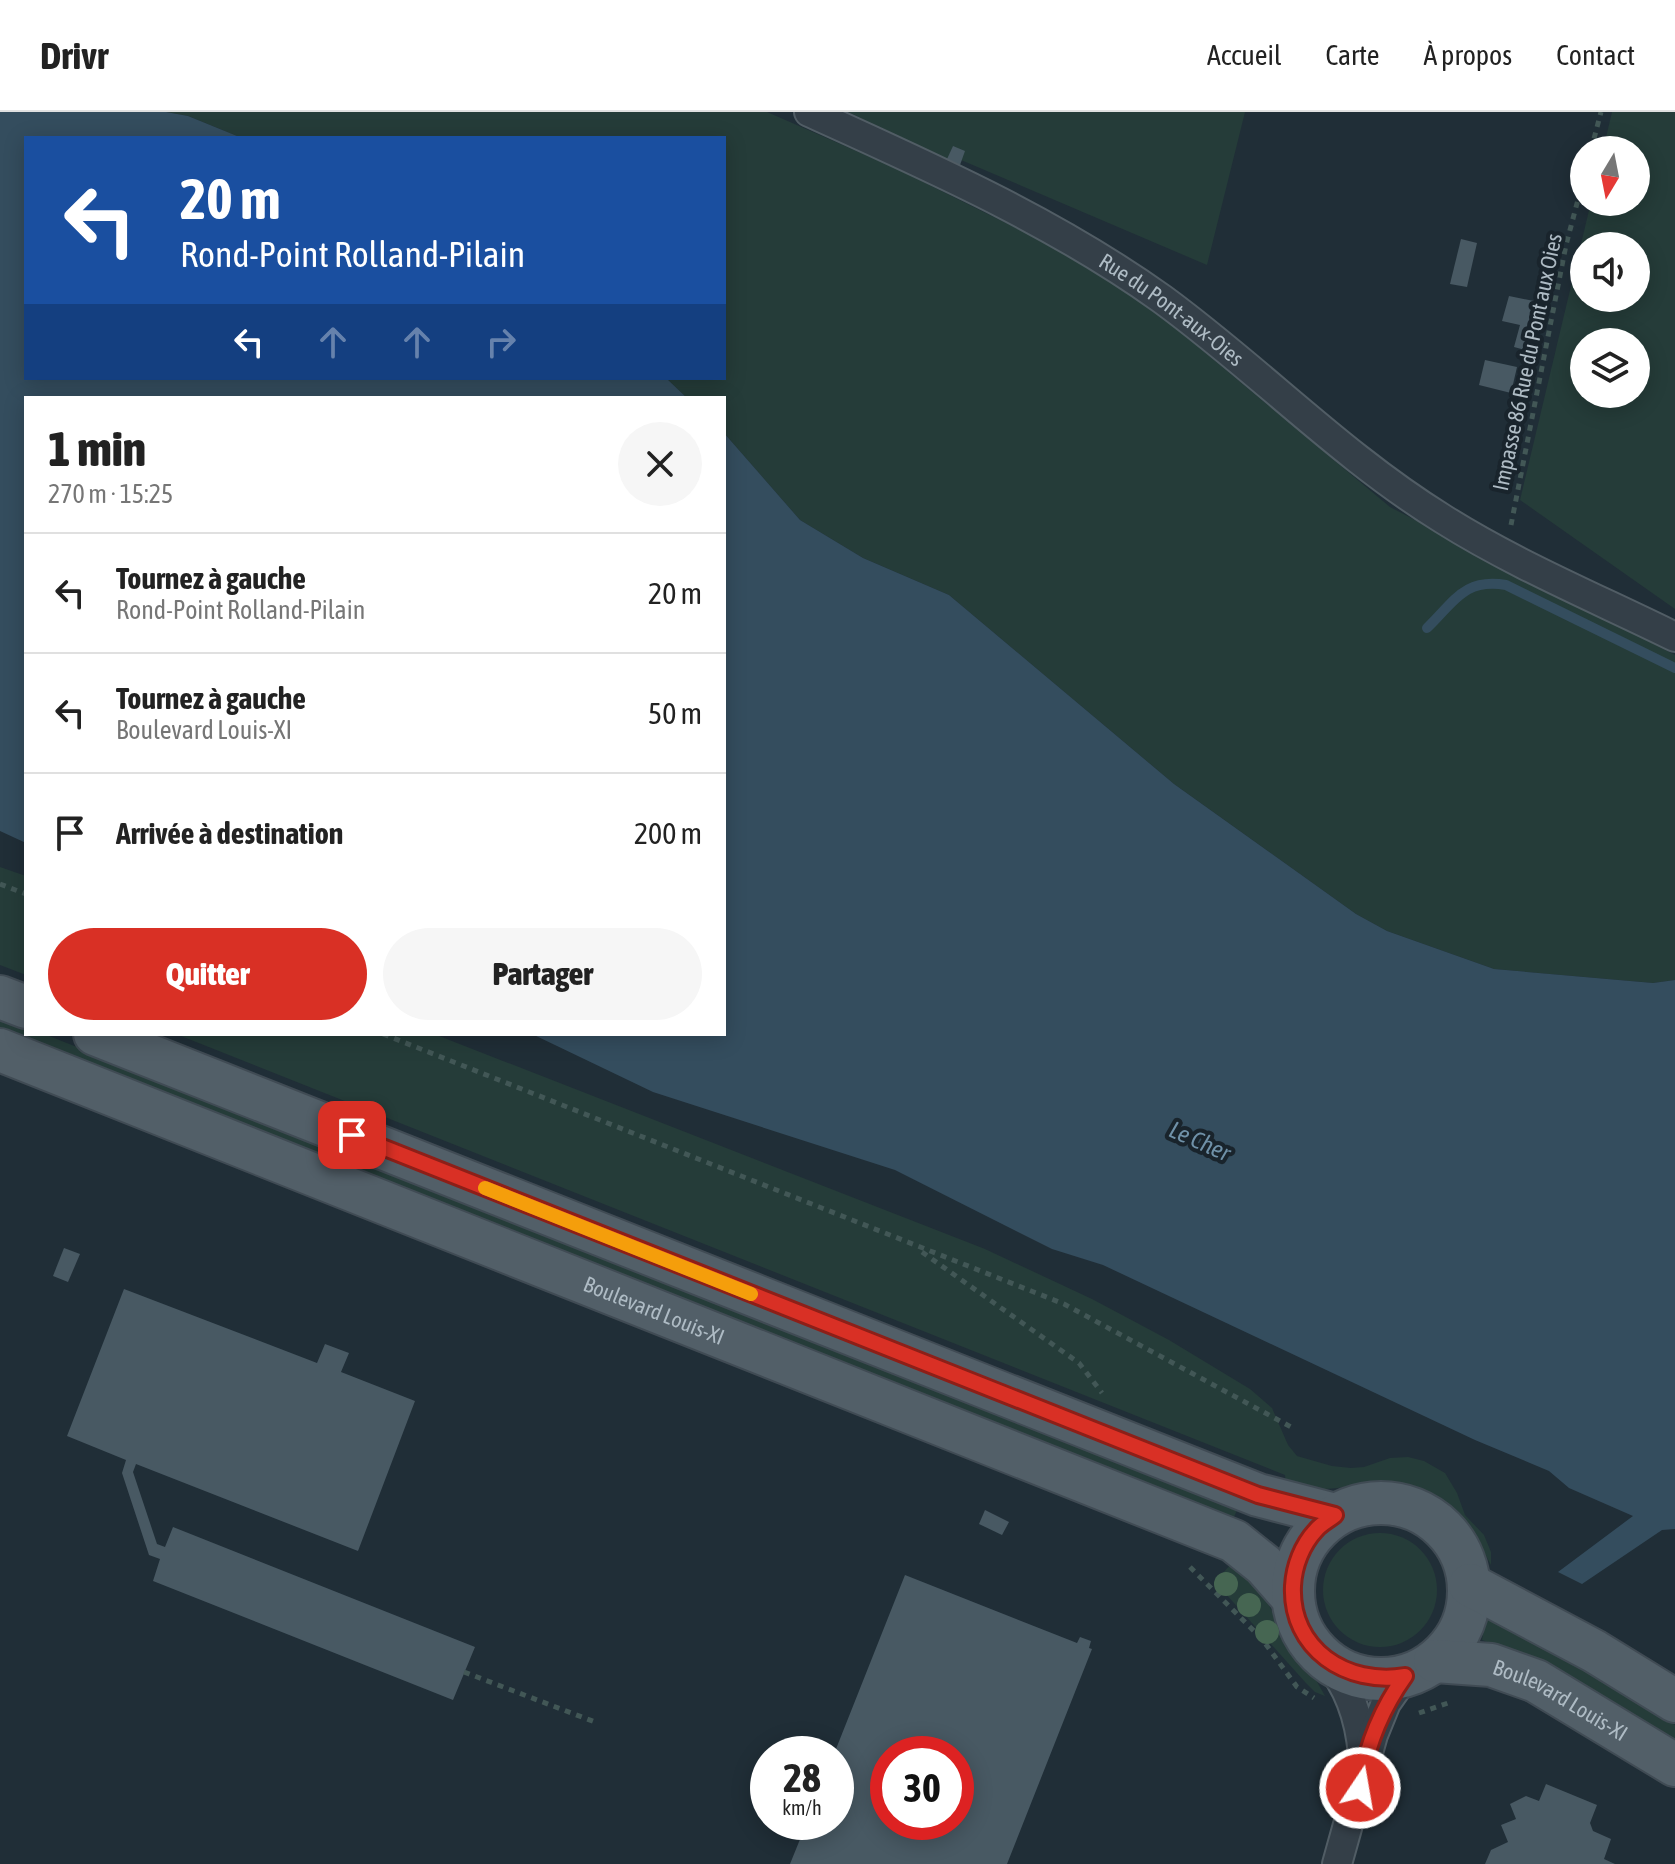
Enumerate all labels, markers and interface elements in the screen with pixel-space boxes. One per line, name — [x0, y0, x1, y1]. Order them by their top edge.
text: Drivr — [40, 34, 108, 77]
text: Accueil — [1207, 39, 1281, 71]
text: Carte — [1325, 39, 1380, 71]
text: À propos — [1424, 39, 1512, 71]
text: Contact — [1556, 39, 1635, 71]
north arrow — [1570, 136, 1650, 216]
map controls — [1570, 136, 1650, 408]
text: 20 m — [180, 167, 281, 231]
icon: left — [48, 168, 152, 272]
street label: Impasse 86 Rue du Pont aux Oies — [1487, 231, 1567, 493]
button: sound — [1570, 232, 1650, 312]
text: Rond-Point Rolland-Pilain — [180, 233, 525, 275]
street label: Rue du Pont-aux-Oies — [1095, 248, 1249, 371]
icon: left — [227, 320, 271, 364]
icon: ahead — [311, 320, 355, 364]
icon: ahead — [395, 320, 439, 364]
icon: right — [479, 320, 523, 364]
button: layers — [1570, 328, 1650, 408]
text: 1 min — [48, 421, 146, 476]
button: close — [618, 422, 702, 506]
text: 270 m · 15:25 — [48, 479, 173, 509]
text: Tournez à gauche — [116, 561, 306, 595]
icon: left — [48, 571, 92, 615]
text: 20 m — [648, 576, 702, 610]
text: Rond-Point Rolland-Pilain — [116, 595, 365, 625]
text: Tournez à gauche — [116, 681, 306, 715]
icon: left — [48, 691, 92, 735]
text: 50 m — [648, 696, 702, 730]
text: Boulevard Louis-XI — [116, 715, 292, 745]
icon: arrive — [48, 811, 92, 855]
text: Arrivée à destination — [116, 816, 343, 850]
text: 200 m — [634, 816, 702, 850]
button: Quitter — [48, 928, 367, 1020]
button: Partager — [383, 928, 702, 1020]
pin — [318, 1101, 386, 1169]
icon: arrive — [330, 1113, 374, 1157]
water label: Le Cher — [1165, 1116, 1236, 1167]
street label: Boulevard Louis-XI — [580, 1271, 728, 1350]
street label: Boulevard Louis-XI — [1490, 1654, 1632, 1746]
speed limit sign: 30 — [870, 1736, 974, 1840]
position arrow — [1318, 1746, 1402, 1830]
text: 28 — [783, 1755, 821, 1800]
text: km/h — [782, 1796, 822, 1819]

